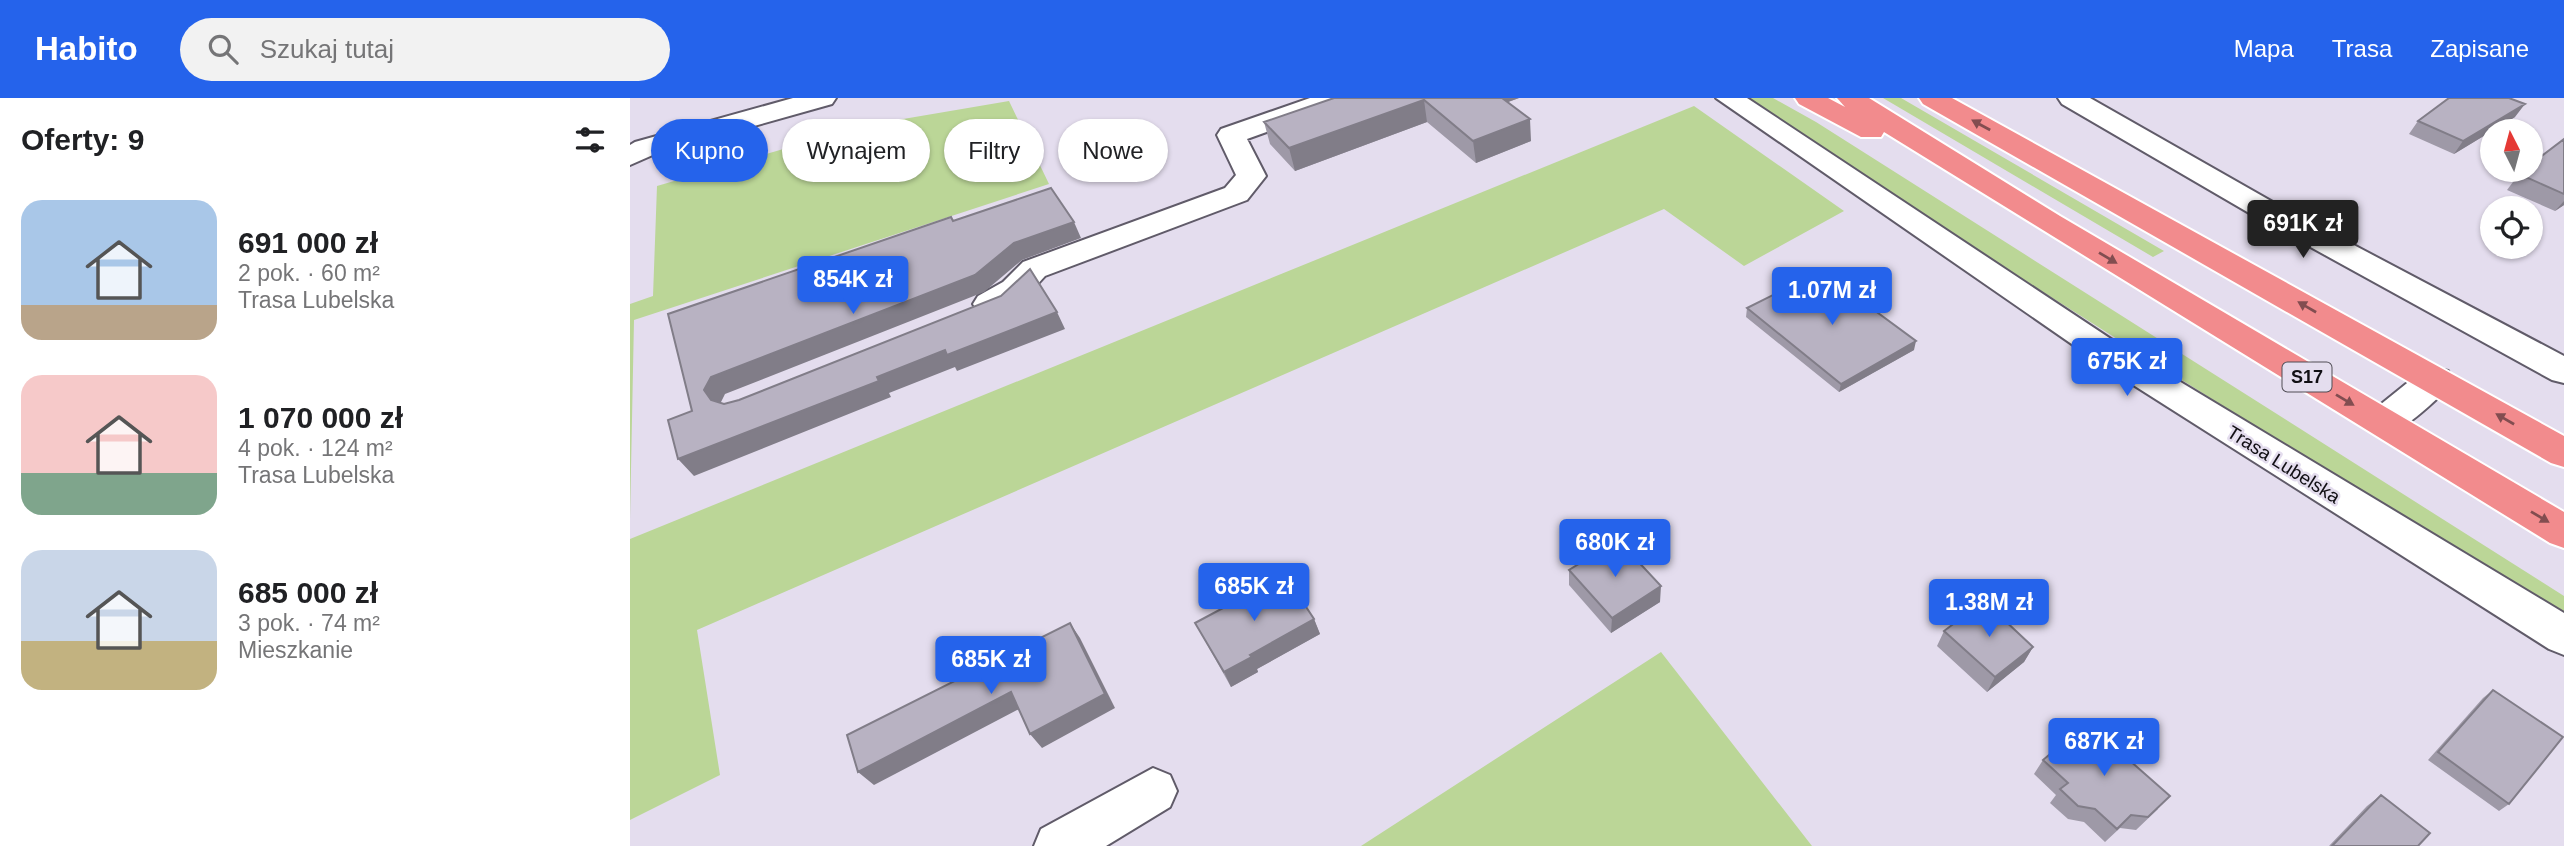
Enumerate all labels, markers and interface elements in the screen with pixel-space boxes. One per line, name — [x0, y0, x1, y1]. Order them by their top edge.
search box — [180, 18, 670, 81]
text: Habito — [35, 30, 138, 67]
icon: search — [204, 30, 242, 68]
text: Szukaj tutaj — [260, 34, 394, 64]
text: Mapa — [2234, 35, 2294, 62]
text: Trasa — [2332, 35, 2392, 62]
text: Zapisane — [2430, 35, 2529, 62]
chip: Kupno — [651, 119, 768, 182]
chip: Wynajem — [782, 119, 930, 182]
chip: Filtry — [944, 119, 1044, 182]
chip: Nowe — [1058, 119, 1168, 182]
one-way arrow — [1971, 119, 1991, 131]
north arrow — [2480, 119, 2543, 182]
map controls — [2480, 119, 2543, 259]
icon: filters — [571, 121, 609, 159]
text: Oferty: 9 — [21, 123, 144, 156]
button: locate — [2480, 196, 2543, 259]
pin: 691K zł — [2238, 200, 2368, 260]
text: 691K zł — [2263, 210, 2343, 236]
text: 691 000 zł — [238, 226, 378, 259]
icon: home — [77, 228, 161, 312]
one-way arrow — [2099, 251, 2118, 264]
pin: 854K zł — [788, 256, 918, 316]
text: 2 pok. · 60 m² — [238, 260, 380, 286]
text: 854K zł — [813, 266, 893, 292]
pin: 1.07M zł — [1760, 268, 1904, 327]
text: 1.07M zł — [1788, 277, 1876, 303]
text: Trasa Lubelska — [238, 287, 394, 313]
one-way arrow — [2297, 301, 2316, 313]
pin: 675K zł — [2062, 338, 2192, 398]
text: 675K zł — [2087, 348, 2167, 374]
road number: S17 — [2282, 362, 2332, 391]
one-way arrow — [2336, 394, 2355, 406]
text: 1 070 000 zł — [238, 401, 403, 434]
icon: home — [77, 403, 161, 487]
one-way arrow — [2495, 413, 2514, 425]
street label: Trasa Lubelska — [2223, 421, 2344, 508]
text: 4 pok. · 124 m² — [238, 435, 393, 461]
text: Trasa Lubelska — [238, 462, 394, 488]
one-way arrow — [2530, 511, 2549, 524]
pin: 680K zł — [1550, 519, 1680, 579]
text: 680K zł — [1575, 529, 1655, 555]
pin: 685K zł — [1189, 564, 1319, 623]
text: 685K zł — [1214, 573, 1294, 599]
text: 685 000 zł — [238, 576, 378, 609]
icon: home — [77, 578, 161, 662]
pin: 1.38M zł — [1917, 580, 2061, 639]
text: 1.38M zł — [1945, 589, 2033, 615]
text: 3 pok. · 74 m² — [238, 610, 380, 636]
pin: 685K zł — [926, 636, 1056, 696]
text: Mieszkanie — [238, 637, 353, 663]
text: 685K zł — [951, 646, 1031, 672]
pin: 687K zł — [2039, 718, 2169, 778]
text: 687K zł — [2064, 728, 2144, 754]

